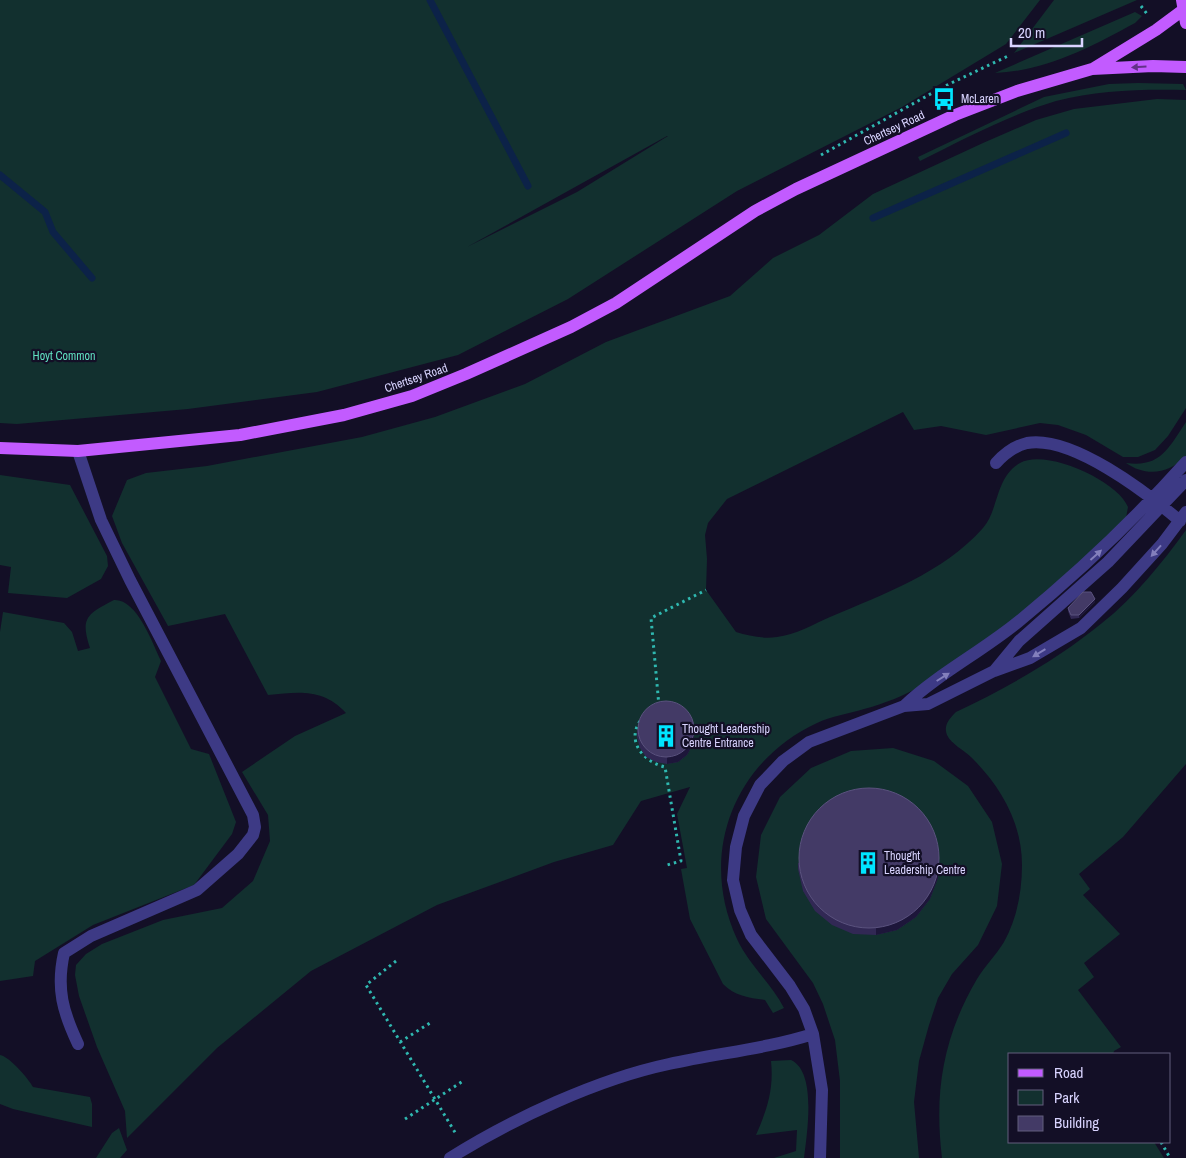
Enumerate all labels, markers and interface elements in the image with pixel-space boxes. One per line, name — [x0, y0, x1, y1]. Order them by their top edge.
scale bar — [1011, 15, 1082, 47]
text: 20 m — [1018, 22, 1045, 43]
one-way arrow — [1131, 63, 1147, 71]
bus stop icon: McLaren — [931, 86, 957, 112]
place label: McLaren — [961, 91, 999, 107]
street label: Chertsey Road — [861, 107, 927, 149]
park label: Hoyt Common — [33, 348, 95, 364]
street label: Chertsey Road — [382, 360, 450, 396]
one-way arrow — [1150, 544, 1162, 556]
one-way arrow — [1089, 549, 1101, 561]
one-way arrow — [1033, 648, 1046, 657]
one-way arrow — [936, 672, 949, 681]
place label: Thought Leadership Centre Entrance — [682, 721, 770, 751]
building icon: Thought Leadership Centre Entrance — [653, 723, 679, 749]
place label: Thought Leadership Centre — [884, 848, 966, 878]
building icon: Thought Leadership Centre — [855, 850, 881, 876]
legend — [1008, 1053, 1171, 1143]
text: Road — [1054, 1062, 1083, 1083]
text: Park — [1054, 1087, 1080, 1108]
text: Building — [1054, 1112, 1099, 1133]

